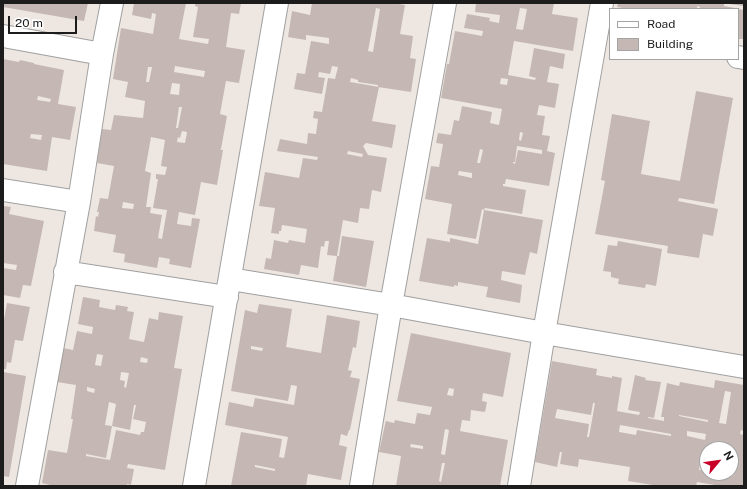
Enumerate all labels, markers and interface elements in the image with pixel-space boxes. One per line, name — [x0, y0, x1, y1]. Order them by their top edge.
scale bar — [10, 8, 79, 34]
legend — [609, 8, 739, 60]
text: 20 m — [15, 16, 43, 30]
text: Road — [647, 17, 675, 31]
text: Building — [647, 37, 693, 51]
north arrow — [699, 441, 739, 481]
text: N — [721, 449, 736, 462]

